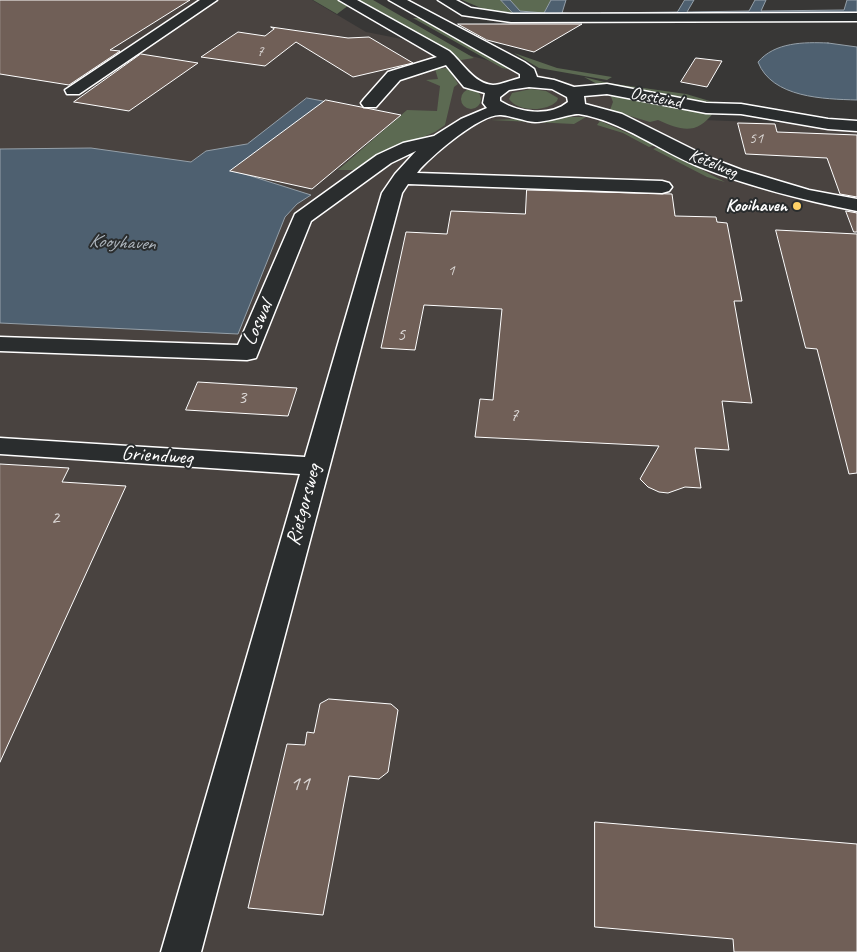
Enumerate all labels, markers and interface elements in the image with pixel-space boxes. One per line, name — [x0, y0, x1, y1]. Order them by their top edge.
house number: 7 — [256, 42, 264, 62]
street label: Oosteind — [628, 82, 684, 114]
house number: 51 — [749, 129, 763, 149]
street label: Ketelweg — [686, 145, 740, 183]
place label: Kooihaven — [725, 195, 787, 217]
marker: Kooihaven — [791, 200, 803, 212]
water label: Kooyhaven — [89, 230, 155, 256]
house number: 1 — [447, 261, 455, 281]
street label: Loswal — [237, 297, 279, 349]
house number: 5 — [397, 324, 405, 346]
house number: 3 — [238, 387, 246, 409]
house number: 7 — [510, 405, 518, 427]
street label: Griendweg — [120, 441, 194, 471]
street label: Rietgorsweg — [281, 461, 327, 549]
house number: 2 — [51, 507, 59, 529]
house number: 11 — [290, 771, 310, 797]

